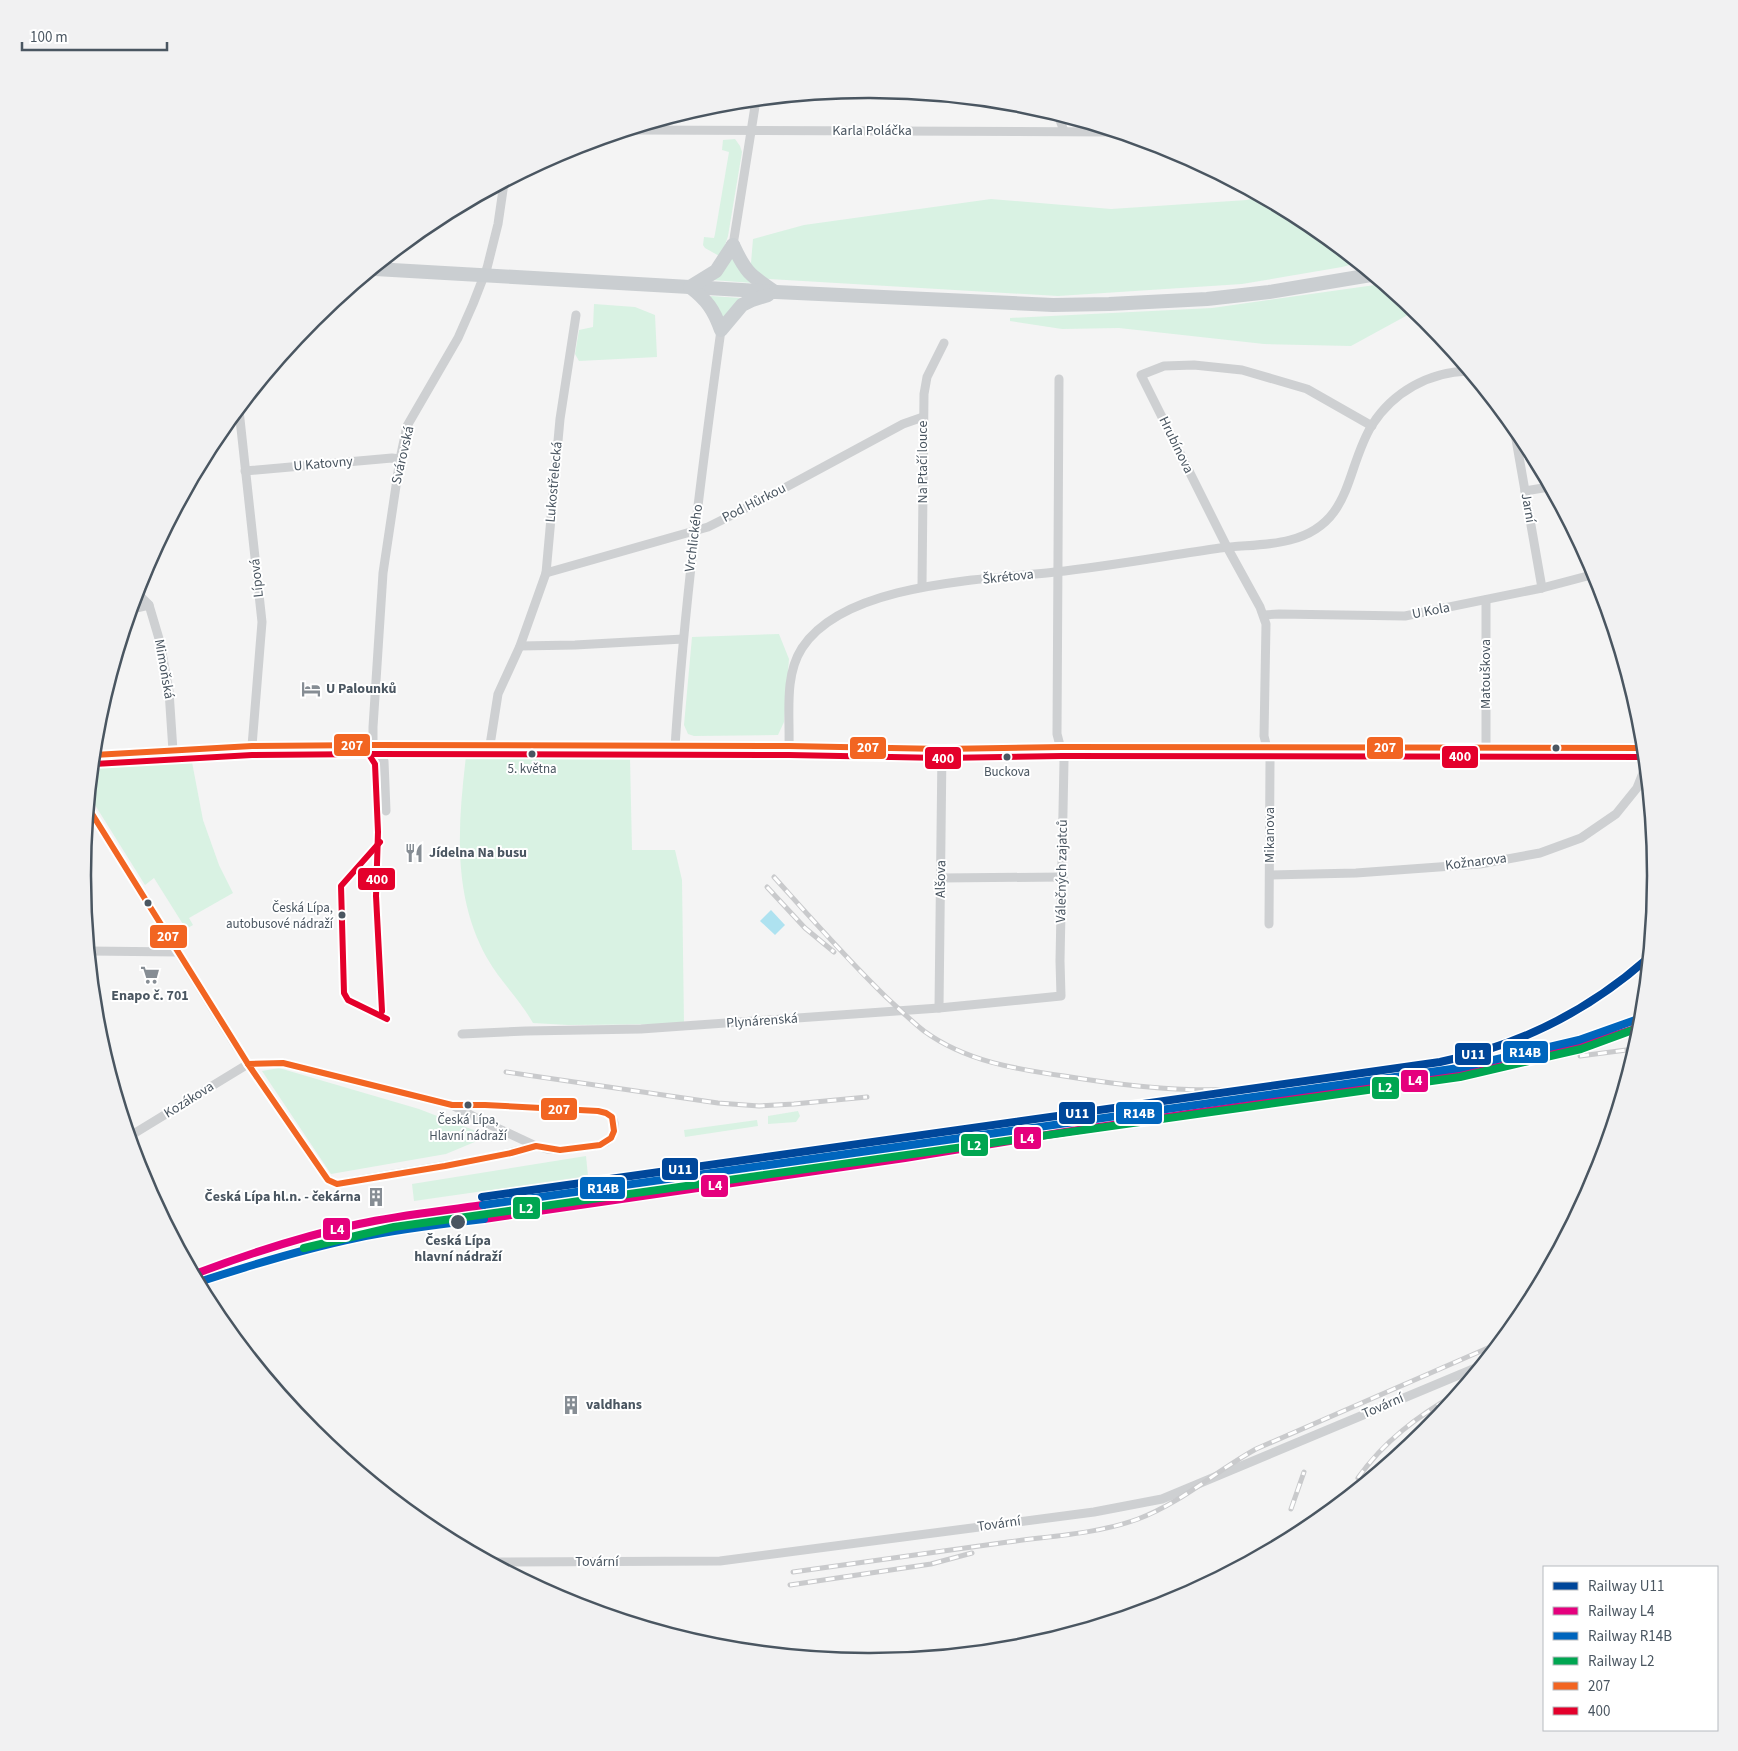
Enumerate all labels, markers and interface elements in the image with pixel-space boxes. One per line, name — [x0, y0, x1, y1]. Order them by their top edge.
scale bar — [22, 20, 168, 52]
text: 100 m — [30, 27, 68, 48]
street label: Karla Poláčka — [832, 121, 912, 141]
street label: Hrubínova — [1154, 413, 1198, 477]
street label: Na Ptačí louce — [913, 421, 933, 503]
street label: Svárovská — [387, 424, 419, 486]
street label: Lukostřelecká — [540, 441, 568, 523]
street label: U Katovny — [292, 451, 354, 477]
street label: Pod Hůrkou — [719, 478, 789, 528]
street label: Jarní — [1516, 492, 1541, 525]
street label: Vrchlického — [680, 503, 708, 573]
street label: Lípová — [245, 558, 269, 598]
street label: Škrétova — [981, 564, 1035, 590]
street label: U Kola — [1410, 598, 1452, 624]
street label: Mimoňská — [149, 638, 179, 700]
street label: Matouškova — [1476, 639, 1496, 709]
hotel icon: U Palounků — [300, 678, 322, 700]
place label: U Palounků — [326, 679, 397, 699]
line badge: 207 — [333, 733, 371, 757]
text: 207 — [341, 736, 363, 756]
line badge: 207 — [849, 736, 887, 760]
line badge: 207 — [1366, 736, 1404, 760]
text: 207 — [857, 738, 879, 758]
text: 207 — [1374, 738, 1396, 758]
unlabelled marker — [1551, 743, 1561, 753]
line badge: 400 — [1441, 745, 1479, 769]
line badge: 400 — [924, 746, 962, 770]
text: 400 — [1449, 747, 1471, 767]
marker: 5. května — [527, 749, 537, 759]
text: 400 — [932, 749, 954, 769]
marker: Buckova — [1002, 752, 1012, 762]
place label: 5. května — [507, 760, 557, 778]
place label: Buckova — [984, 763, 1030, 781]
street label: Mikanova — [1260, 807, 1280, 863]
street label: Válečných zajatců — [1051, 819, 1073, 923]
restaurant icon: Jídelna Na busu — [403, 842, 425, 864]
place label: Jídelna Na busu — [429, 843, 527, 863]
street label: Kožnarova — [1444, 848, 1508, 876]
street label: Alšova — [931, 860, 951, 898]
line badge: 400 — [357, 867, 396, 891]
text: 400 — [366, 870, 388, 890]
unlabelled marker — [143, 898, 153, 908]
place label: Česká Lípa, autobusové nádraží — [226, 899, 334, 933]
marker: Česká Lípa, autobusové nádraží — [337, 910, 347, 920]
line badge: 207 — [149, 924, 188, 949]
text: 207 — [157, 927, 179, 947]
supermarket icon: Enapo č. 701 — [139, 964, 161, 986]
place label: Enapo č. 701 — [111, 986, 189, 1006]
street label: Plynárenská — [725, 1009, 799, 1033]
line badge: R14B — [1502, 1040, 1549, 1064]
line badge: U11 — [1454, 1042, 1492, 1066]
text: R14B — [1509, 1043, 1541, 1063]
text: U11 — [1461, 1045, 1485, 1065]
line badge: L4 — [1400, 1069, 1429, 1093]
text: L4 — [1408, 1071, 1423, 1091]
line badge: L2 — [1371, 1076, 1400, 1100]
street label: Kozákova — [160, 1077, 218, 1123]
text: L2 — [1378, 1078, 1392, 1098]
line badge: 207 — [540, 1097, 578, 1121]
marker: Česká Lípa, Hlavní nádraží — [463, 1100, 473, 1110]
text: 207 — [548, 1100, 570, 1120]
line badge: U11 — [1058, 1101, 1096, 1125]
line badge: R14B — [1115, 1101, 1163, 1125]
text: U11 — [1065, 1104, 1089, 1124]
text: R14B — [1123, 1104, 1155, 1124]
place label: Česká Lípa, Hlavní nádraží — [429, 1111, 508, 1145]
line badge: L4 — [1013, 1126, 1042, 1150]
text: L4 — [1020, 1129, 1035, 1149]
line badge: L2 — [960, 1133, 989, 1157]
text: L2 — [967, 1136, 981, 1156]
line badge: U11 — [661, 1157, 699, 1181]
text: U11 — [668, 1160, 692, 1180]
line badge: L4 — [700, 1174, 729, 1198]
line badge: R14B — [579, 1176, 626, 1200]
text: L4 — [708, 1176, 723, 1196]
text: R14B — [587, 1179, 619, 1199]
building icon: Česká Lípa hl.n. - čekárna — [365, 1186, 387, 1208]
place label: Česká Lípa hl.n. - čekárna — [205, 1187, 361, 1207]
line badge: L2 — [512, 1196, 541, 1220]
text: L2 — [519, 1199, 533, 1219]
marker: Česká Lípa hlavní nádraží — [449, 1213, 467, 1231]
line badge: L4 — [322, 1217, 351, 1241]
text: L4 — [330, 1220, 345, 1240]
place label: Česká Lípa hlavní nádraží — [414, 1231, 503, 1267]
street label: Tovární — [1359, 1388, 1407, 1424]
building icon: valdhans — [560, 1394, 582, 1416]
place label: valdhans — [586, 1395, 642, 1415]
street label: Tovární — [976, 1511, 1022, 1537]
street label: Tovární — [575, 1552, 619, 1572]
legend — [1543, 1566, 1718, 1731]
text: Railway U11 — [1588, 1576, 1664, 1597]
text: Railway L4 — [1588, 1601, 1655, 1622]
text: Railway R14B — [1588, 1626, 1672, 1647]
text: Railway L2 — [1588, 1651, 1655, 1672]
text: 207 — [1588, 1676, 1610, 1697]
text: 400 — [1588, 1701, 1610, 1722]

